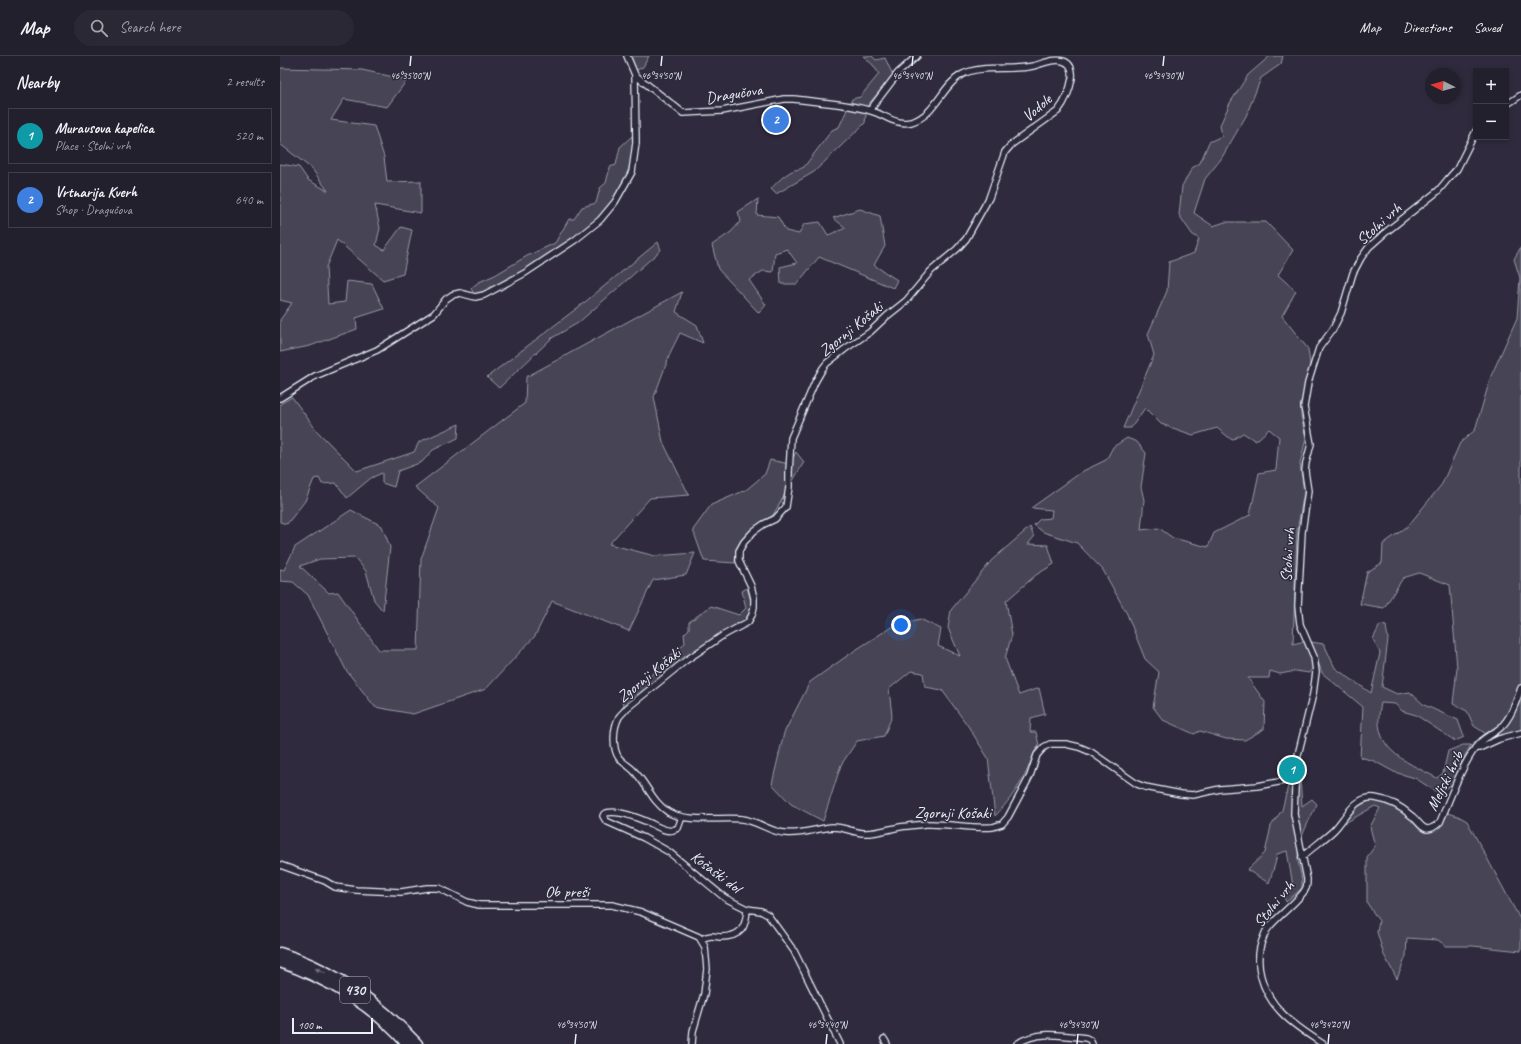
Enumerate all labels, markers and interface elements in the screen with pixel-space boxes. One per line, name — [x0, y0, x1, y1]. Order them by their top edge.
search box — [74, 10, 354, 46]
text: Map — [20, 16, 50, 40]
icon: search — [88, 17, 110, 39]
text: Search here — [120, 18, 181, 37]
text: Map — [1360, 19, 1381, 36]
text: Directions — [1403, 19, 1452, 36]
text: Saved — [1474, 19, 1501, 36]
north arrow — [1425, 68, 1461, 104]
map controls — [1473, 68, 1509, 140]
button: + — [1473, 68, 1509, 104]
text: 46°35'00"N — [390, 69, 432, 82]
text: 46°34'50"N — [641, 69, 683, 82]
text: 46°34'40"N — [892, 69, 934, 82]
text: 46°34'30"N — [1143, 69, 1185, 82]
text: Nearby — [16, 72, 59, 93]
text: 2 results — [226, 74, 264, 90]
street label: Dragučova — [704, 79, 765, 108]
street label: Vodole — [1018, 89, 1057, 126]
button: − — [1473, 104, 1509, 140]
pin: 2 — [763, 105, 789, 135]
text: Murausova kapelica — [55, 119, 154, 138]
text: 1 — [27, 128, 33, 144]
text: 520 m — [235, 128, 263, 144]
text: Place · Stolni vrh — [55, 138, 131, 154]
text: Vrtnarija Kverh — [55, 183, 137, 202]
text: 2 — [27, 192, 33, 208]
text: 640 m — [235, 192, 263, 208]
street label: Stolni vrh — [1352, 198, 1406, 250]
text: Shop · Dragučova — [55, 202, 132, 218]
street label: Zgornji Košaki — [815, 296, 889, 361]
street label: Stolni vrh — [1276, 527, 1300, 583]
your location — [891, 615, 911, 635]
street label: Zgornji Košaki — [613, 642, 687, 707]
street label: Meljski hrib — [1422, 747, 1468, 814]
pin: 1 — [1279, 755, 1305, 785]
street label: Zgornji Košaki — [915, 803, 993, 823]
street label: Košaški dol — [687, 846, 748, 899]
street label: Stolni vrh — [1249, 876, 1299, 931]
street label: Ob preši — [545, 882, 591, 902]
one-way arrow — [315, 967, 326, 973]
road number: 430 — [340, 977, 370, 1003]
scale bar — [292, 1016, 373, 1035]
text: 100 m — [298, 1018, 322, 1032]
text: 46°34'50"N — [556, 1018, 598, 1031]
text: 46°34'40"N — [807, 1018, 849, 1031]
text: 46°34'30"N — [1058, 1018, 1100, 1031]
text: 46°34'20"N — [1309, 1018, 1351, 1031]

